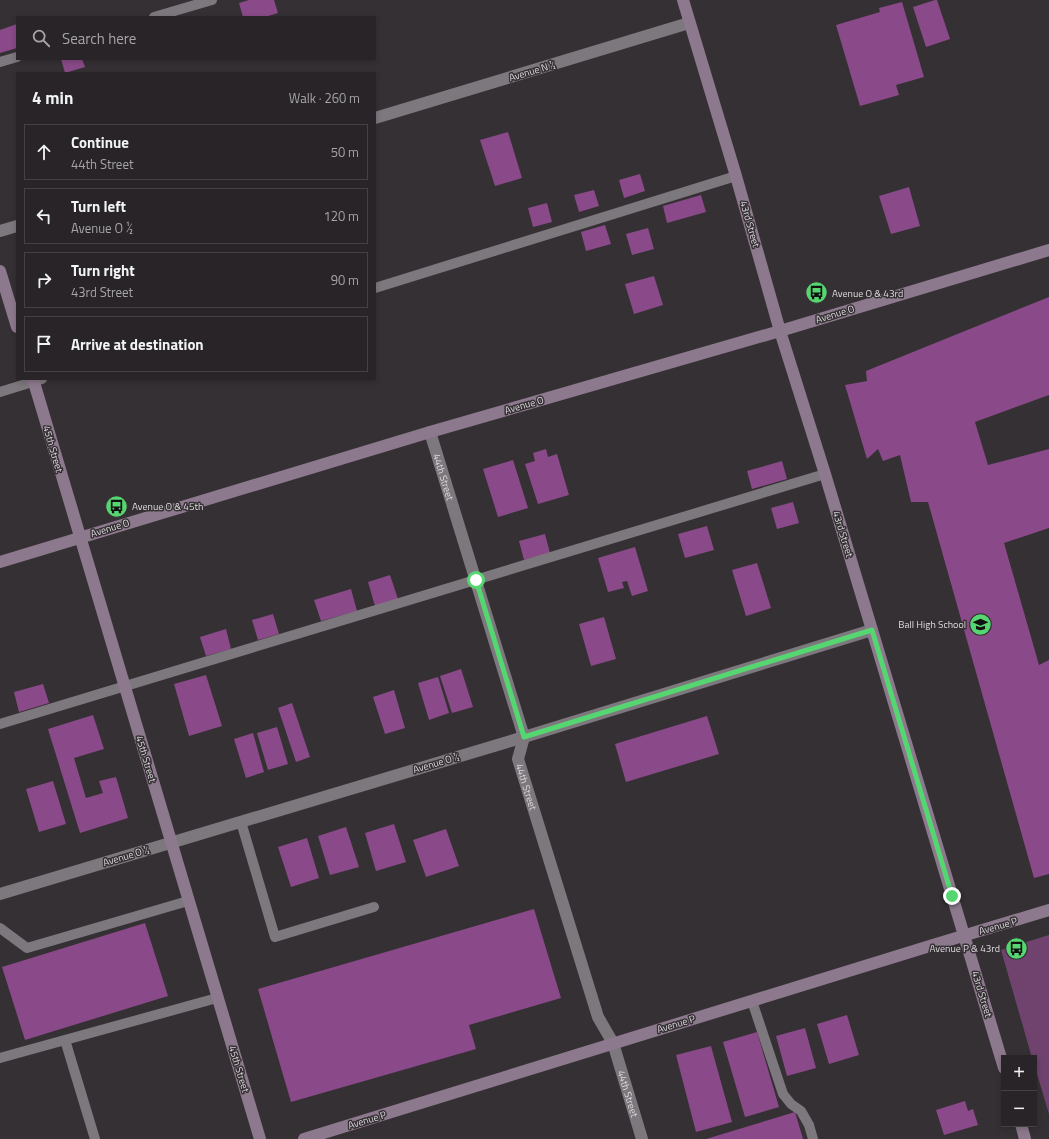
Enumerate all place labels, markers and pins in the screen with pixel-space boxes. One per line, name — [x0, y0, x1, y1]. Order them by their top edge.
bus stop icon: Avenue O & 43rd — [803, 280, 829, 306]
place label: Avenue O & 43rd — [832, 286, 903, 301]
bus stop icon: Avenue O & 45th — [104, 493, 130, 519]
place label: Avenue O & 45th — [132, 499, 203, 514]
school or university icon: Ball High School — [968, 611, 994, 637]
place label: Ball High School — [898, 617, 966, 632]
bus stop icon: Avenue P & 43rd — [1003, 935, 1029, 961]
place label: Avenue P & 43rd — [929, 941, 1000, 956]

